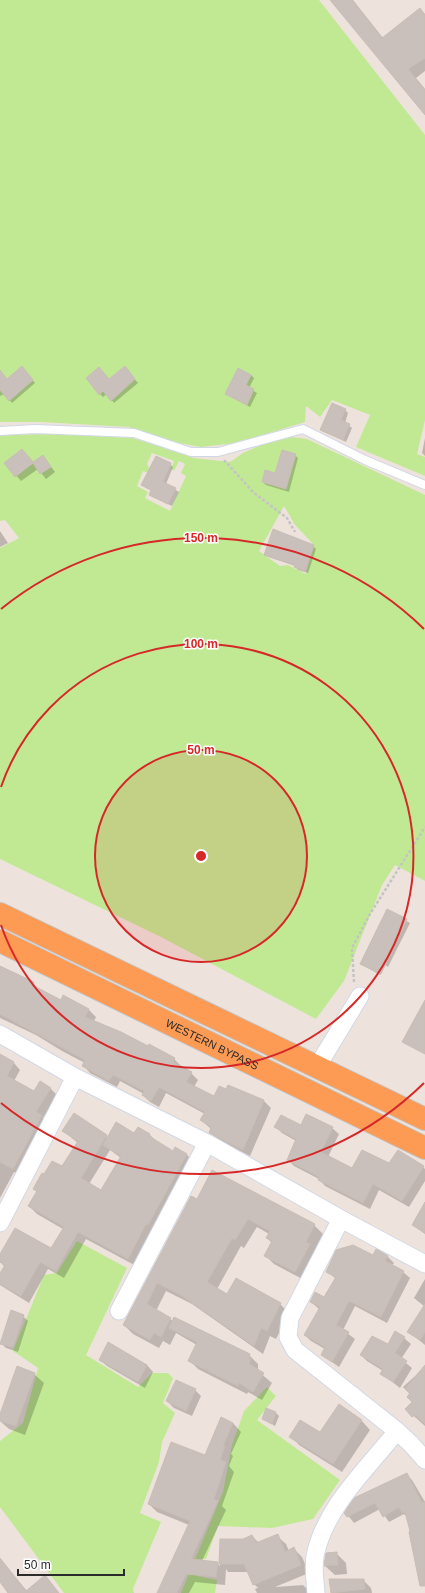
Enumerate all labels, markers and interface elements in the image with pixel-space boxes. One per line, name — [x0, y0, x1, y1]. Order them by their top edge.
text: 150 m — [184, 531, 218, 545]
text: 100 m — [184, 637, 218, 651]
text: 50 m — [187, 743, 215, 757]
centre of rings — [194, 849, 208, 863]
street label: WESTERN BYPASS — [164, 1017, 260, 1072]
scale bar — [18, 1551, 124, 1577]
text: 50 m — [24, 1558, 51, 1572]

